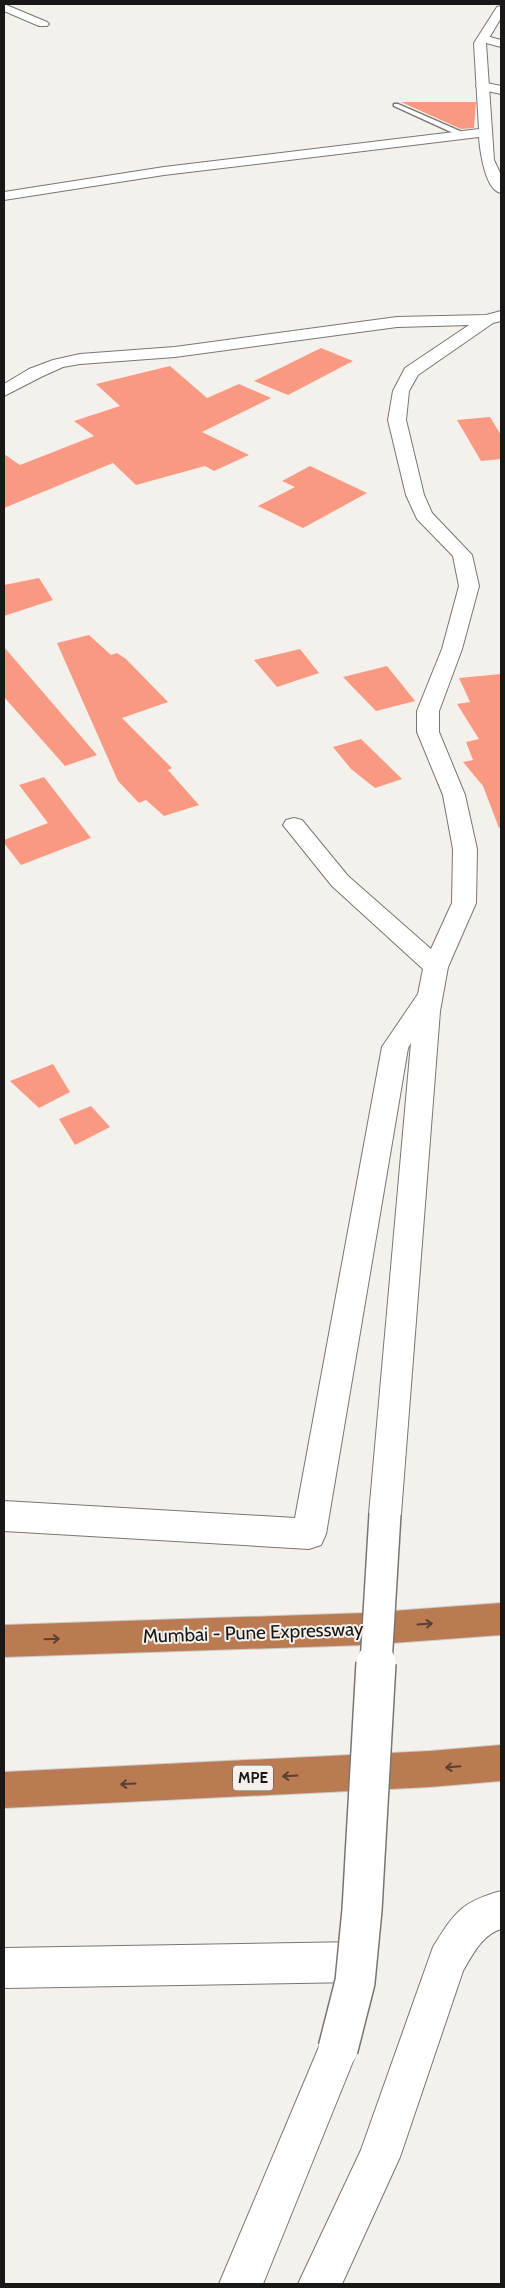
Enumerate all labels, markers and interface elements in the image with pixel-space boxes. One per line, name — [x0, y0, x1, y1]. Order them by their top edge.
street label: Mumbai - Pune Expressway — [142, 1617, 364, 1648]
one-way arrow — [416, 1620, 432, 1629]
one-way arrow — [44, 1634, 60, 1644]
one-way arrow — [445, 1762, 461, 1772]
road number: MPE — [233, 1766, 273, 1790]
one-way arrow — [283, 1771, 299, 1780]
one-way arrow — [120, 1780, 136, 1789]

